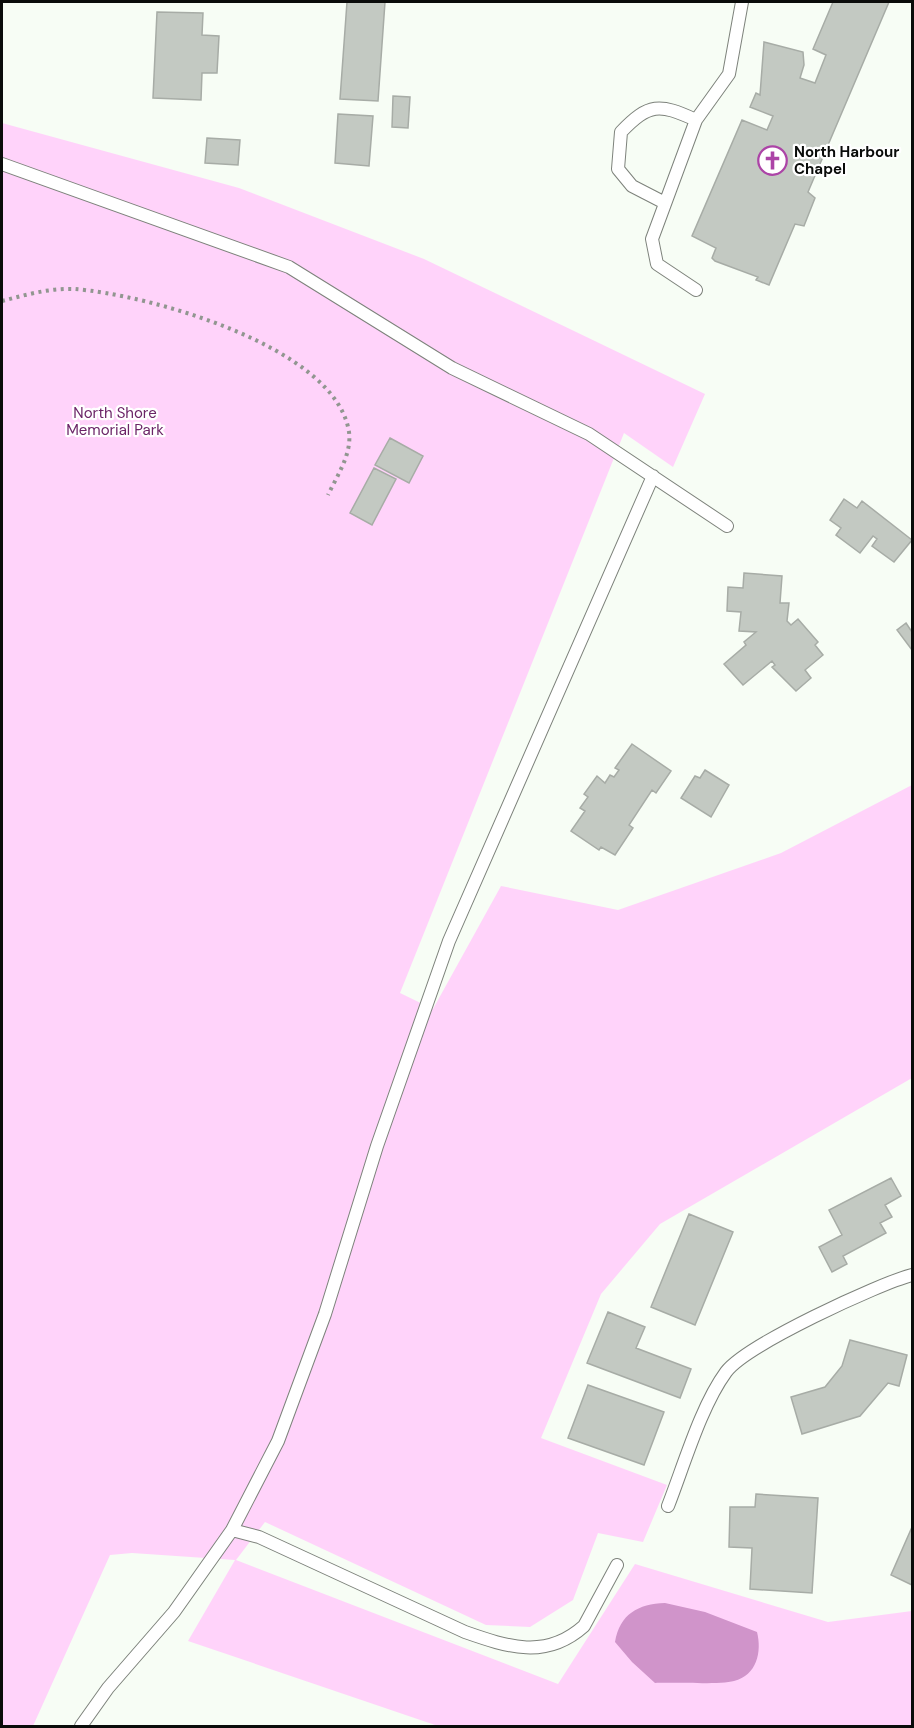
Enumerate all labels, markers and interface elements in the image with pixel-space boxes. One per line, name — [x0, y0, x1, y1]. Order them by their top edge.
place label: North Harbour Chapel — [794, 142, 900, 179]
church icon: North Harbour Chapel — [757, 145, 789, 177]
park label: North Shore Memorial Park — [66, 403, 164, 440]

